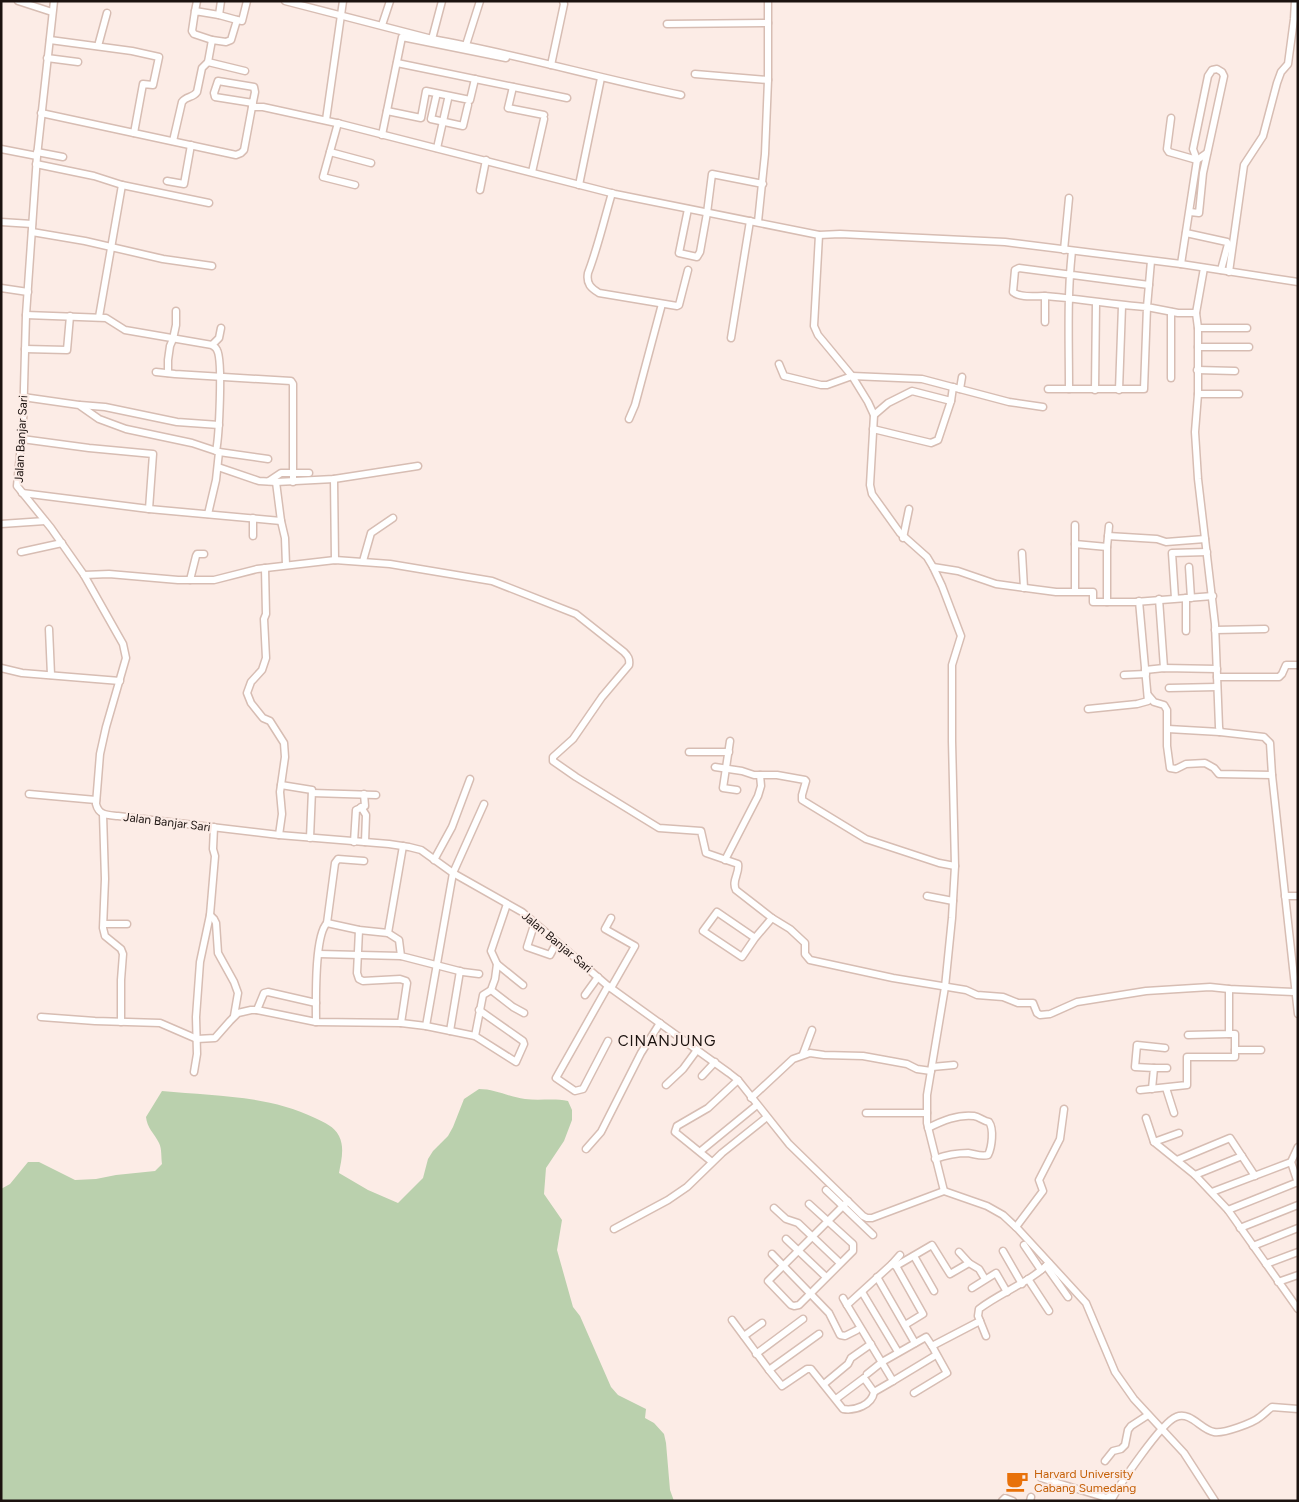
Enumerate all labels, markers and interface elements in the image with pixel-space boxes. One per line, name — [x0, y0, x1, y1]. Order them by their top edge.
street label: Jalan Banjar Sari — [12, 395, 30, 483]
street label: Jalan Banjar Sari — [123, 810, 211, 834]
street label: Jalan Banjar Sari — [519, 908, 595, 976]
district label: CINANJUNG — [618, 1032, 716, 1050]
place label: Harvard University Cabang Sumedang — [1034, 1467, 1136, 1495]
cafe icon: Harvard University Cabang Sumedang — [1004, 1468, 1030, 1494]

